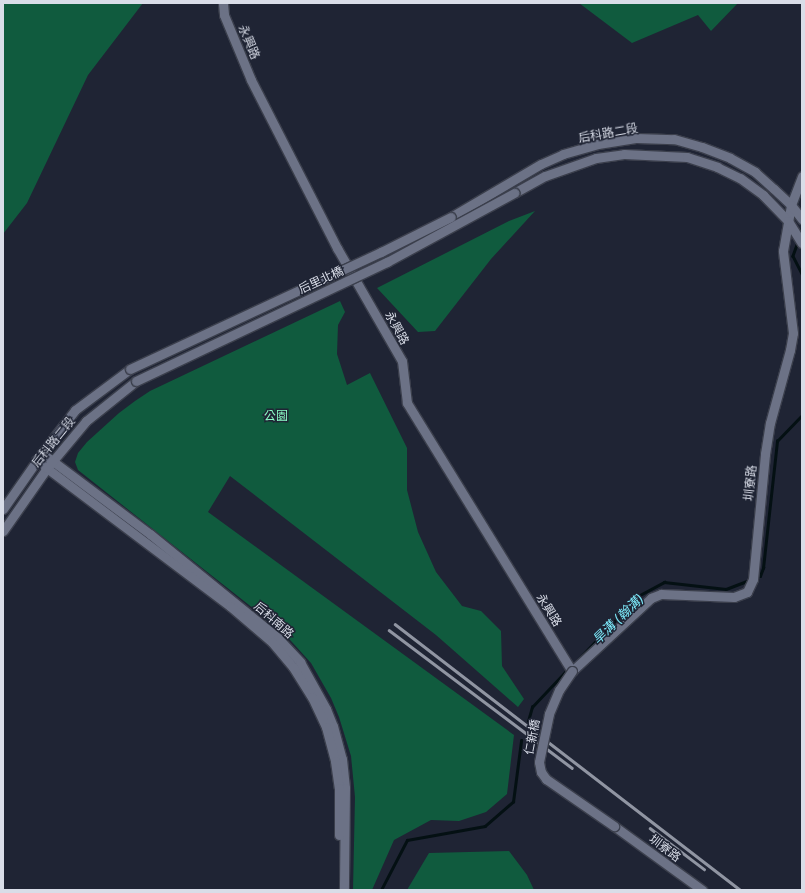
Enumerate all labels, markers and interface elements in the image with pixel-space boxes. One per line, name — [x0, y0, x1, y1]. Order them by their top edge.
street label: 永興路 — [235, 23, 263, 61]
street label: 后科路二段 — [577, 121, 639, 145]
street label: 后里北橋 — [296, 263, 346, 297]
street label: 永興路 — [382, 309, 412, 347]
park label: 公園 — [264, 409, 288, 423]
street label: 后科路二段 — [29, 414, 77, 470]
street label: 圳寮路 — [741, 464, 759, 502]
street label: 永興路 — [533, 591, 565, 629]
water label: 旱溝 (翰溝) — [589, 591, 647, 647]
street label: 后科南路 — [251, 599, 297, 641]
street label: 仁新橋 — [521, 718, 543, 756]
street label: 圳寮路 — [646, 831, 684, 865]

